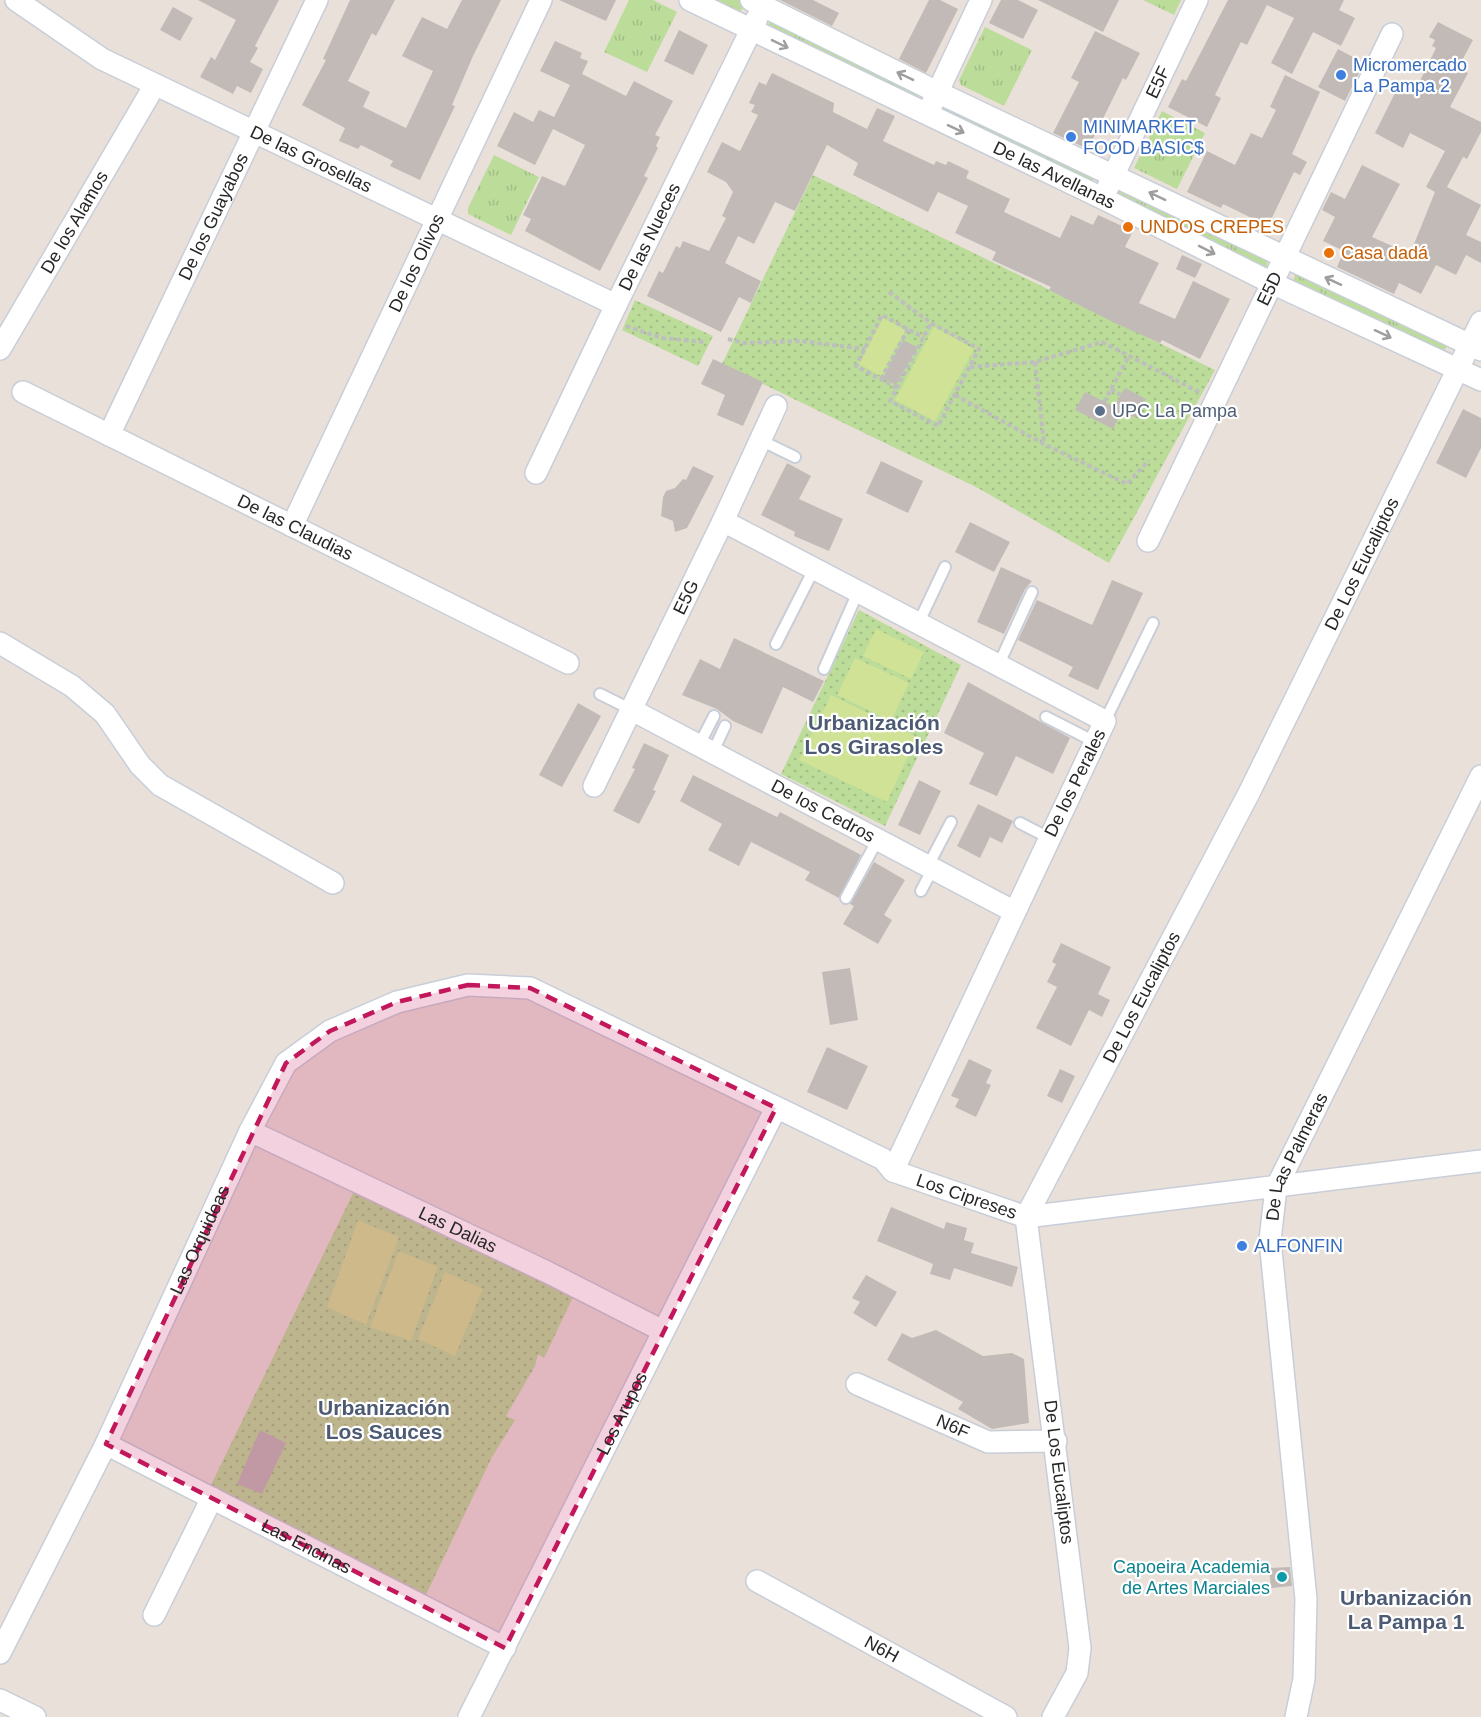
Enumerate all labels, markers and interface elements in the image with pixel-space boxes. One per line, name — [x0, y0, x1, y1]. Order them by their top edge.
one-way arrow — [771, 38, 789, 50]
place label: Micromercado La Pampa 2 — [1353, 55, 1467, 96]
street label: E5F — [1142, 63, 1174, 101]
marker: Micromercado La Pampa 2 — [1334, 68, 1348, 82]
one-way arrow — [896, 70, 914, 82]
place label: MINIMARKET FOOD BASIC$ — [1083, 117, 1204, 158]
street label: De las Grosellas — [247, 121, 375, 197]
one-way arrow — [946, 124, 964, 136]
marker: MINIMARKET FOOD BASIC$ — [1064, 130, 1078, 144]
street label: De las Avellanas — [990, 137, 1118, 213]
street label: De los Guayabos — [175, 150, 252, 283]
street label: De los Alamos — [37, 168, 112, 277]
street label: De las Nueces — [615, 180, 684, 294]
one-way arrow — [1149, 189, 1167, 201]
street label: De los Olivos — [385, 211, 448, 315]
place label: UNDOS CREPES — [1140, 217, 1284, 237]
marker: UNDOS CREPES — [1121, 220, 1135, 234]
place label: Casa dadá — [1341, 243, 1429, 263]
one-way arrow — [1197, 245, 1215, 257]
marker: Casa dadá — [1322, 246, 1336, 260]
street label: E5D — [1253, 269, 1286, 309]
one-way arrow — [1324, 274, 1342, 286]
one-way arrow — [1373, 329, 1391, 341]
place label: UPC La Pampa — [1112, 401, 1238, 421]
marker: UPC La Pampa — [1093, 404, 1107, 418]
street label: De las Claudias — [234, 490, 356, 564]
street label: De Los Eucaliptos — [1321, 494, 1403, 634]
street label: E5G — [669, 577, 703, 618]
district label: Urbanización Los Girasoles — [805, 711, 943, 758]
street label: De los Perales — [1040, 726, 1110, 840]
street label: De los Cedros — [768, 775, 878, 846]
street label: De Los Eucaliptos — [1099, 928, 1184, 1066]
street label: De Las Palmeras — [1262, 1089, 1332, 1222]
street label: Los Cipreses — [914, 1170, 1019, 1223]
street label: Las Orquideas — [166, 1183, 233, 1297]
street label: Las Dalias — [416, 1203, 500, 1257]
place label: ALFONFIN — [1254, 1236, 1343, 1256]
marker: ALFONFIN — [1235, 1239, 1249, 1253]
street label: Los Arupos — [593, 1369, 651, 1458]
district label: Urbanización Los Sauces — [318, 1396, 450, 1443]
street label: De Los Eucaliptos — [1040, 1399, 1078, 1545]
street label: N6F — [933, 1410, 973, 1443]
street label: Las Encinas — [258, 1515, 355, 1578]
place label: Capoeira Academia de Artes Marciales — [1113, 1557, 1271, 1598]
marker: Capoeira Academia de Artes Marciales — [1275, 1570, 1289, 1584]
district label: Urbanización La Pampa 1 — [1340, 1586, 1472, 1633]
street label: N6H — [861, 1632, 902, 1666]

